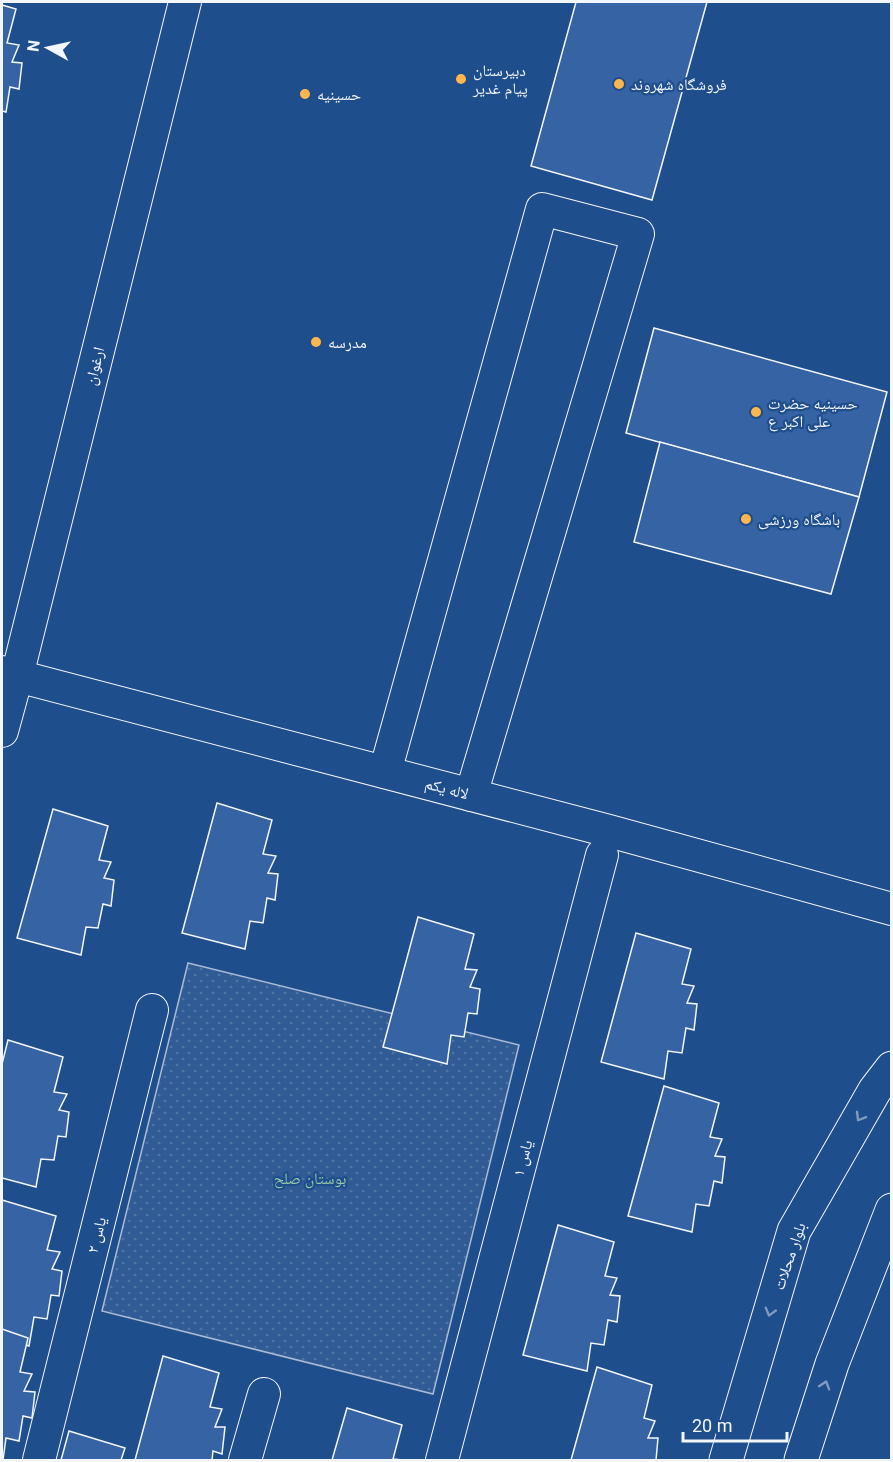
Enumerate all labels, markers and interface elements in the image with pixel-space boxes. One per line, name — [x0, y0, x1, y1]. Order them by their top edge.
north arrow — [18, 18, 78, 78]
text: N — [23, 39, 44, 53]
place label: دبیرستان پیام غدیر — [472, 61, 528, 99]
marker: دبیرستان پیام غدیر — [454, 72, 468, 86]
place label: فروشگاه شهروند — [631, 75, 727, 94]
marker: فروشگاه شهروند — [612, 77, 626, 91]
place label: حسینیه — [317, 85, 361, 104]
marker: حسینیه — [298, 87, 312, 101]
place label: مدرسه — [328, 333, 367, 352]
marker: مدرسه — [309, 335, 323, 349]
street label: ارغوان — [81, 345, 109, 387]
place label: حسینیه حضرت علی اکبر ع — [768, 394, 858, 432]
marker: حسینیه حضرت علی اکبر ع — [749, 405, 763, 419]
place label: باشگاه ورزشی — [758, 510, 840, 530]
marker: باشگاه ورزشی — [739, 512, 753, 526]
street label: لاله یکم — [423, 774, 471, 804]
one-way arrow — [855, 1111, 867, 1121]
street label: یاس ۱ — [509, 1138, 537, 1179]
park label: بوستان صلح — [274, 1169, 346, 1189]
street label: یاس ۲ — [83, 1215, 111, 1256]
street label: بلوار محلات — [769, 1220, 810, 1292]
one-way arrow — [765, 1306, 777, 1317]
one-way arrow — [818, 1380, 830, 1391]
scale bar — [683, 1405, 786, 1443]
text: 20 m — [692, 1415, 732, 1436]

